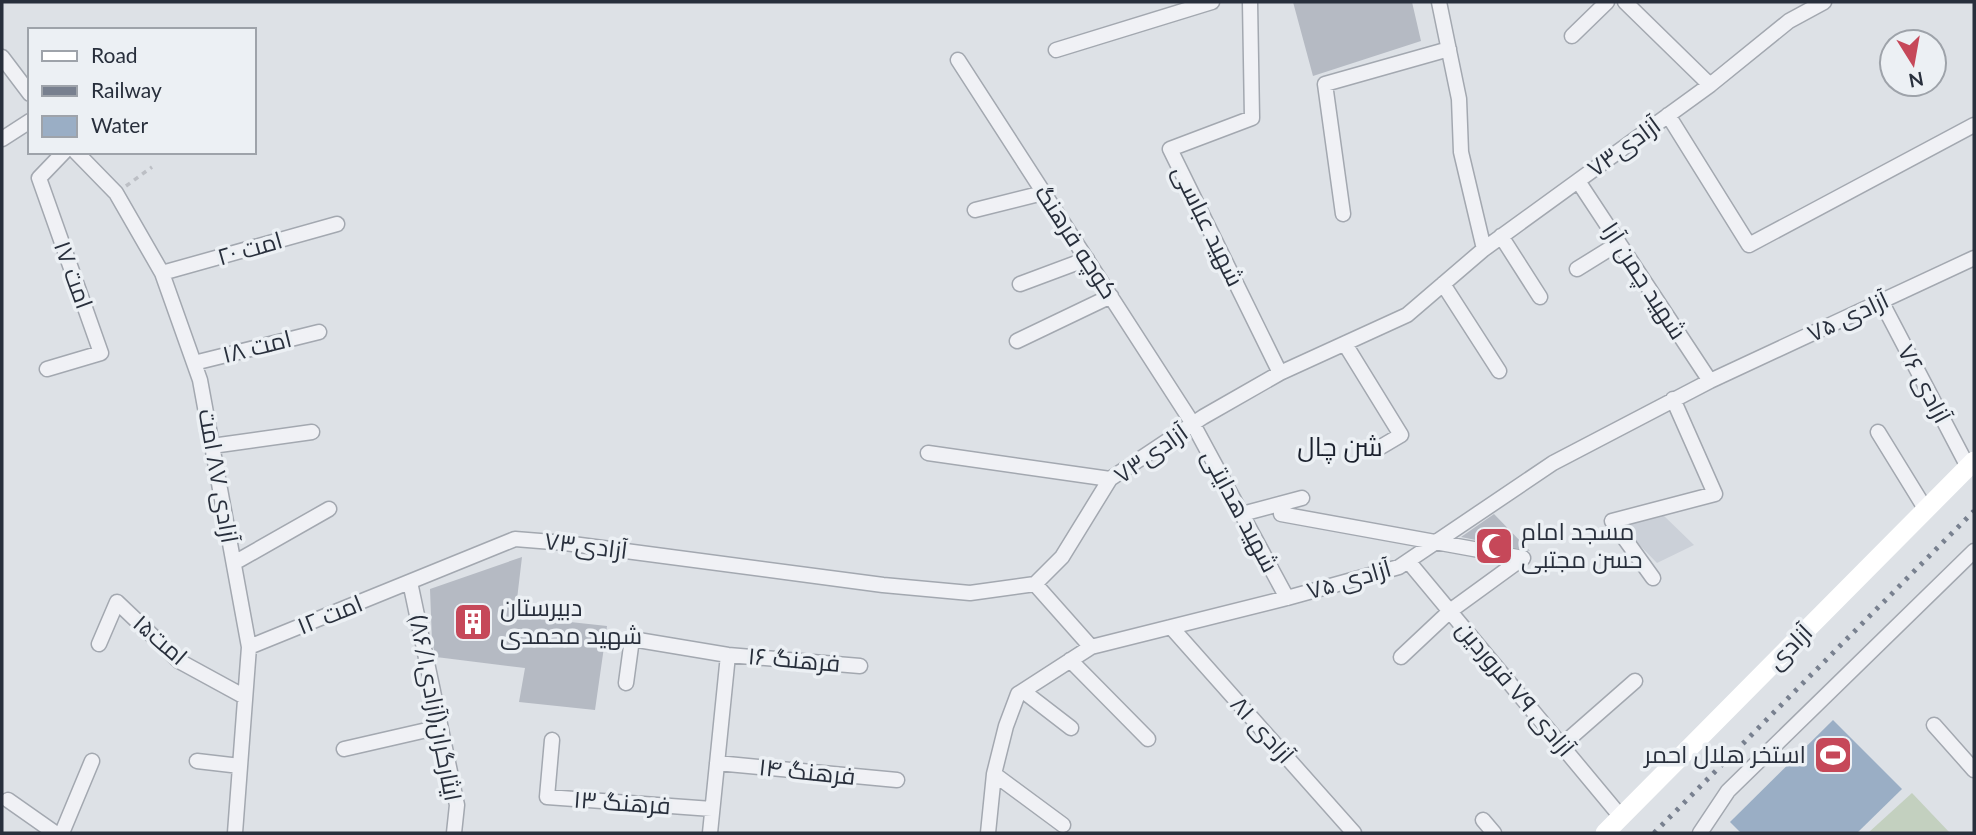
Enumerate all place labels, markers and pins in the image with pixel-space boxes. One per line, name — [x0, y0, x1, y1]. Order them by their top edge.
place label: مسجد امام حسن مجتبی — [1521, 516, 1643, 574]
mosque icon: مسجد امام حسن مجتبی — [1473, 525, 1515, 567]
place label: دبیرستان شهید محمدی — [500, 592, 642, 650]
building icon: دبیرستان شهید محمدی — [452, 601, 494, 643]
sports icon: استخر هلال احمر — [1812, 734, 1854, 776]
place label: استخر هلال احمر — [1642, 739, 1806, 769]

